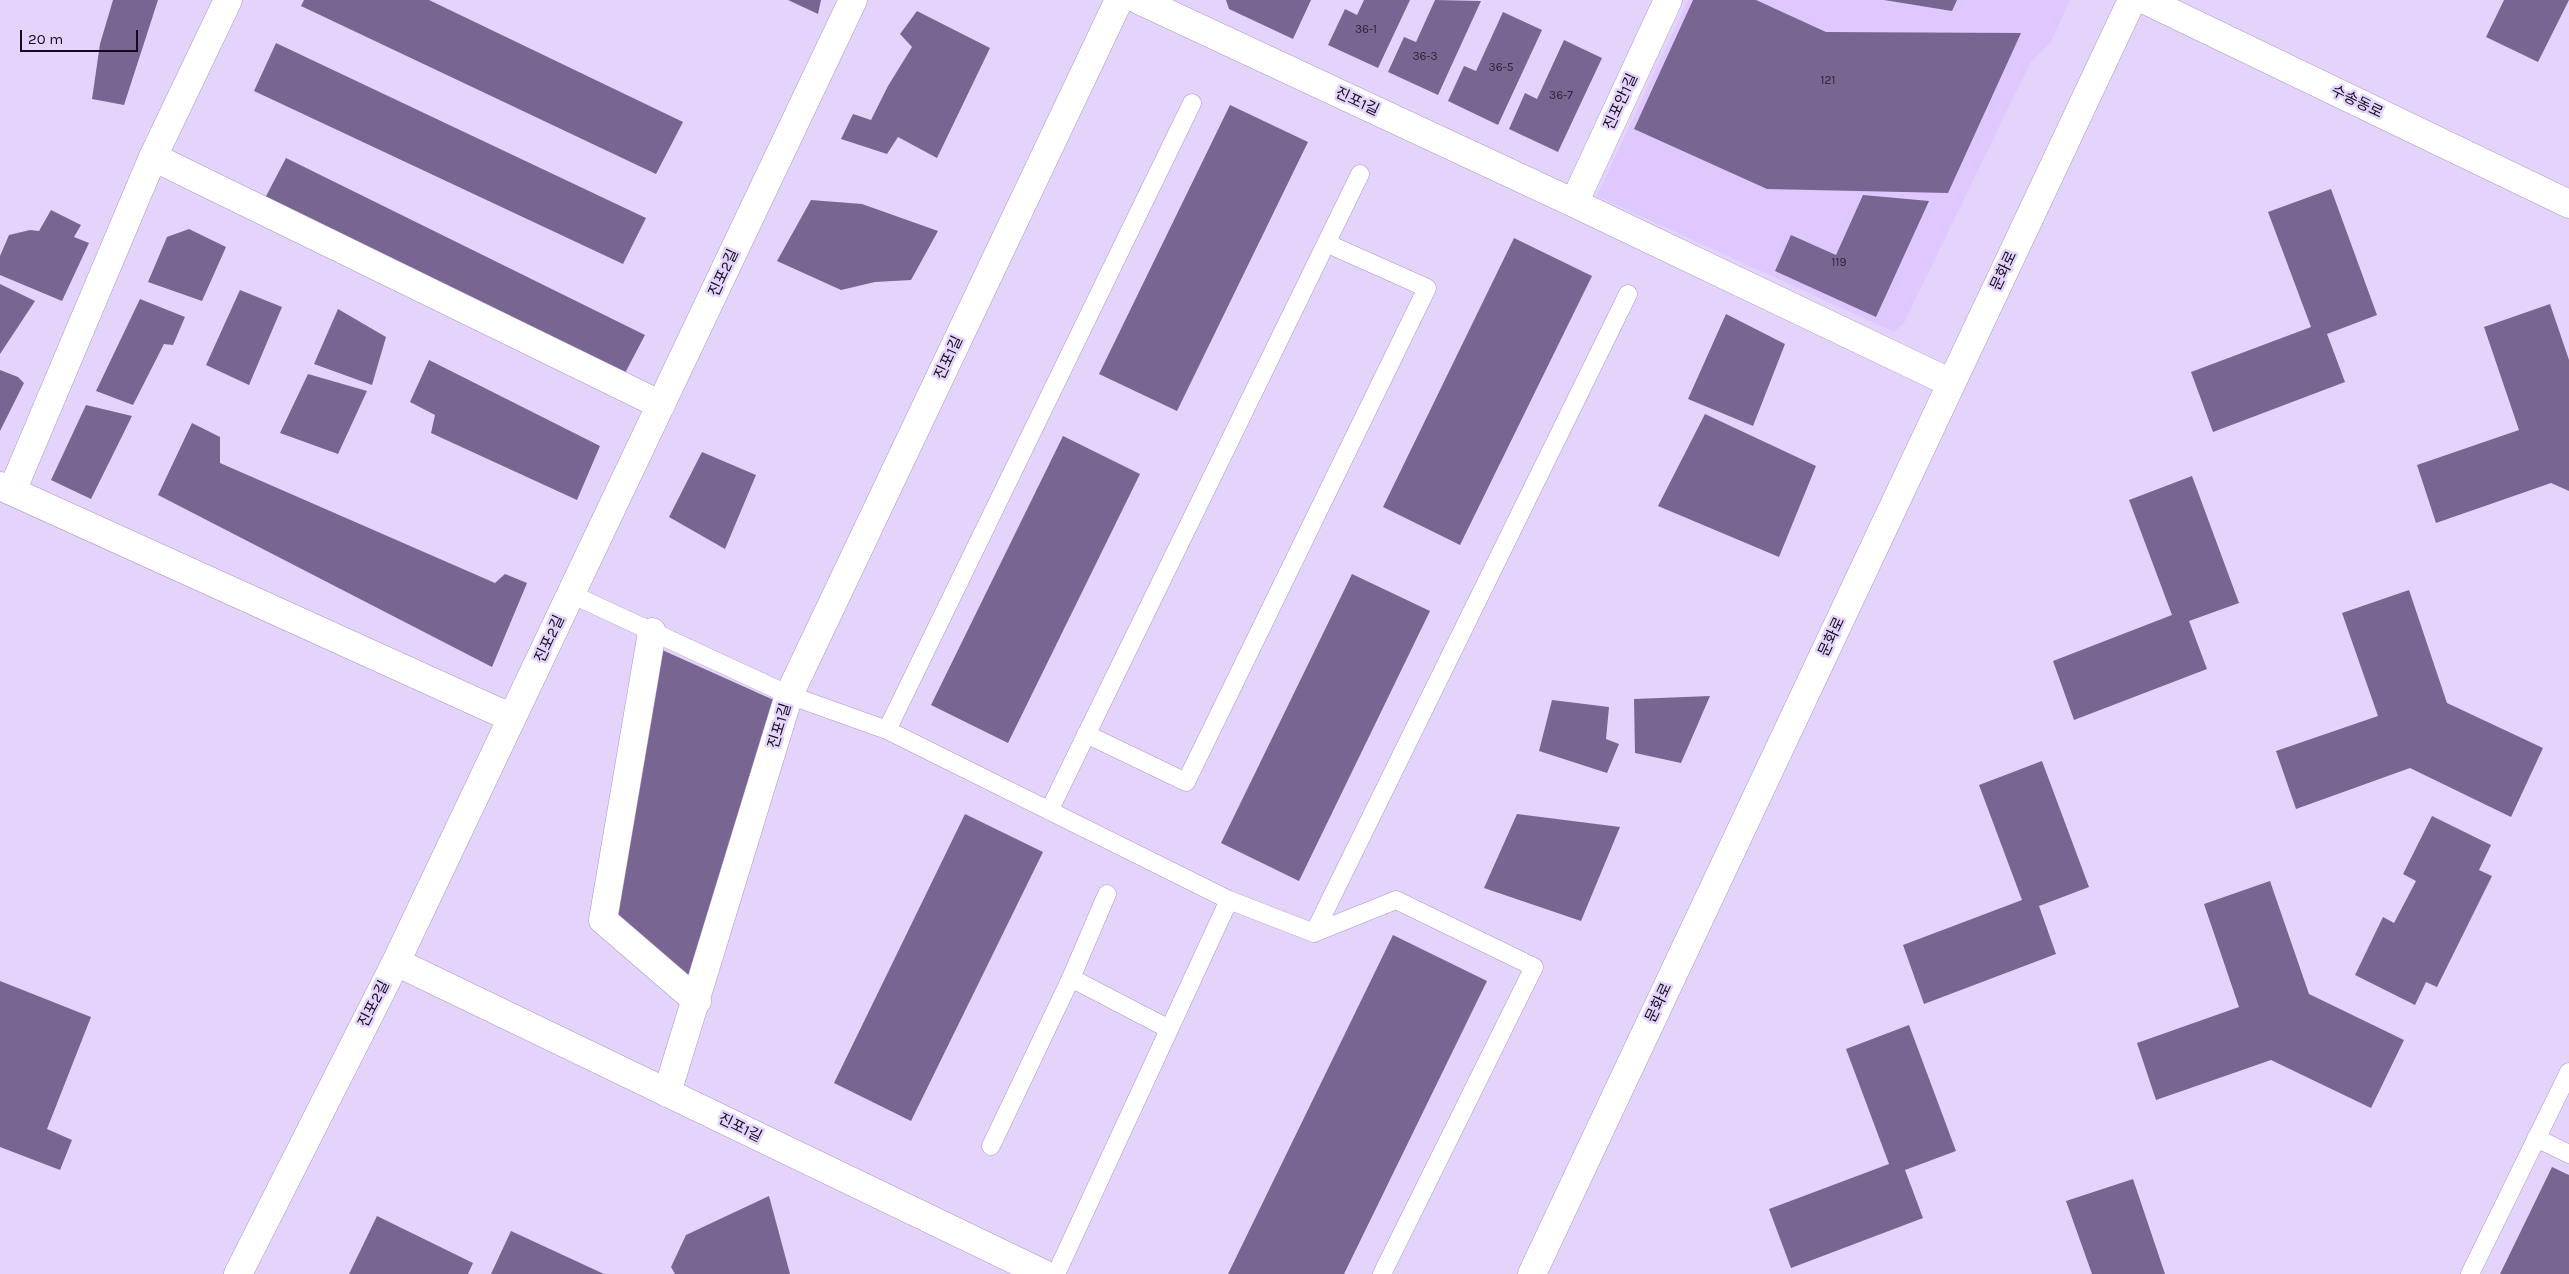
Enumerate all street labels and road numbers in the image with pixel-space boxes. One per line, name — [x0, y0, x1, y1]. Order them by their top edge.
street label: 진포안1길 — [1600, 71, 1642, 133]
street label: 수송동로 — [2328, 82, 2386, 122]
street label: 진포1길 — [1332, 84, 1382, 120]
street label: 진포2길 — [705, 246, 743, 300]
street label: 문화로 — [1987, 248, 2021, 294]
street label: 진포1길 — [931, 333, 967, 383]
street label: 진포2길 — [531, 612, 569, 666]
street label: 문화로 — [1815, 614, 1849, 660]
street label: 진포1길 — [765, 701, 795, 751]
street label: 진포2길 — [355, 978, 393, 1030]
street label: 문화로 — [1642, 980, 1676, 1026]
street label: 진포1길 — [715, 1110, 765, 1146]

